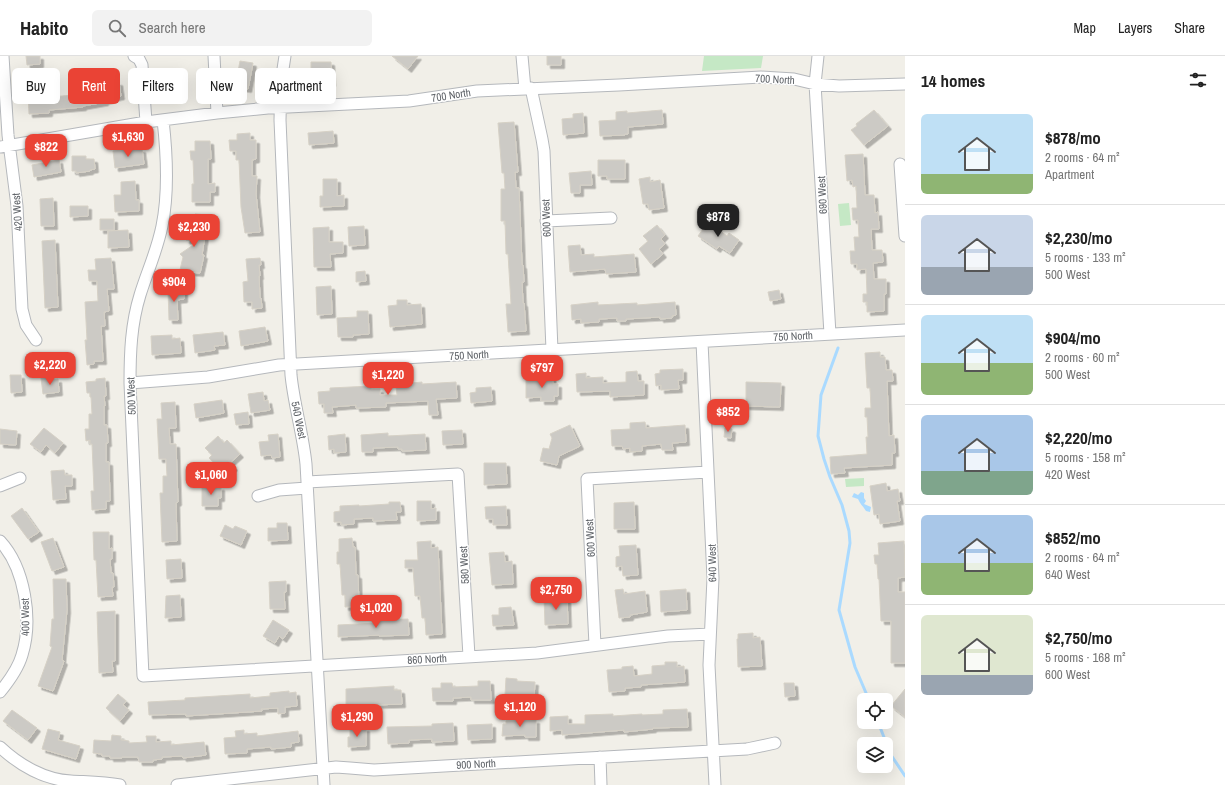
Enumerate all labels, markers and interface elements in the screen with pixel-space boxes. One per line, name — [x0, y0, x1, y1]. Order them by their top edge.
search box — [92, 10, 372, 46]
text: Habito — [20, 15, 68, 41]
icon: search — [106, 17, 128, 39]
text: Search here — [138, 17, 206, 38]
text: Map — [1074, 19, 1096, 37]
text: Layers — [1118, 19, 1152, 37]
text: Share — [1174, 19, 1205, 37]
chip: Buy — [12, 68, 60, 104]
chip: Rent — [68, 68, 120, 104]
chip: Filters — [128, 68, 188, 104]
chip: New — [196, 68, 247, 104]
chip: Apartment — [255, 68, 336, 104]
text: 14 homes — [921, 69, 985, 92]
icon: filters — [1187, 69, 1209, 91]
street label: 700 North — [755, 71, 795, 87]
street label: 700 North — [430, 85, 472, 105]
pin: $1,630 — [95, 124, 161, 158]
text: $878/mo — [1045, 126, 1101, 149]
text: $1,630 — [112, 128, 144, 145]
icon: home — [953, 130, 1001, 178]
pin: $822 — [22, 134, 70, 168]
text: $822 — [34, 138, 58, 155]
text: 2 rooms · 64 m² — [1045, 149, 1120, 166]
text: Apartment — [1045, 166, 1094, 183]
street label: 690 West — [814, 175, 830, 214]
street label: 420 West — [9, 192, 25, 231]
street label: 600 West — [538, 198, 554, 237]
pin: $878 — [694, 204, 742, 238]
text: $878 — [706, 208, 730, 225]
pin: $2,230 — [161, 214, 227, 248]
text: $2,230 — [178, 218, 210, 235]
text: $2,230/mo — [1045, 226, 1112, 249]
icon: home — [953, 231, 1001, 279]
text: 5 rooms · 133 m² — [1045, 249, 1126, 266]
text: 500 West — [1045, 266, 1090, 283]
pin: $904 — [150, 269, 198, 303]
text: $904 — [162, 273, 186, 290]
text: $904/mo — [1045, 326, 1101, 349]
street label: 750 North — [773, 328, 813, 344]
icon: home — [953, 331, 1001, 379]
street label: 750 North — [449, 347, 489, 363]
text: 2 rooms · 60 m² — [1045, 349, 1120, 366]
pin: $2,220 — [17, 352, 83, 386]
pin: $797 — [518, 355, 566, 389]
text: $2,220 — [34, 356, 66, 373]
text: $797 — [530, 359, 554, 376]
pin: $1,220 — [355, 362, 421, 396]
text: $1,220 — [372, 366, 404, 383]
text: 500 West — [1045, 366, 1090, 383]
street label: 500 West — [123, 376, 139, 415]
pin: $852 — [704, 399, 752, 433]
street label: 540 West — [288, 400, 310, 440]
text: $852 — [716, 403, 740, 420]
text: $2,220/mo — [1045, 426, 1112, 449]
icon: home — [953, 431, 1001, 479]
text: 5 rooms · 158 m² — [1045, 449, 1126, 466]
pin: $1,060 — [178, 462, 244, 496]
text: $1,060 — [195, 466, 227, 483]
text: 420 West — [1045, 466, 1090, 483]
street label: 600 West — [582, 518, 598, 557]
text: $852/mo — [1045, 526, 1101, 549]
icon: home — [953, 531, 1001, 579]
street label: 640 West — [705, 543, 719, 582]
street label: 580 West — [456, 545, 472, 584]
text: 2 rooms · 64 m² — [1045, 549, 1120, 566]
text: 640 West — [1045, 566, 1090, 583]
pin: $2,750 — [523, 577, 589, 611]
text: $2,750 — [540, 581, 572, 598]
pin: $1,020 — [343, 595, 409, 629]
street label: 400 West — [18, 597, 32, 636]
text: $1,020 — [360, 599, 392, 616]
text: $2,750/mo — [1045, 626, 1112, 649]
icon: home — [953, 631, 1001, 679]
text: 5 rooms · 168 m² — [1045, 649, 1126, 666]
street label: 860 North — [407, 651, 447, 667]
text: 600 West — [1045, 666, 1090, 683]
map controls — [857, 693, 893, 773]
button: locate — [857, 693, 893, 729]
pin: $1,120 — [487, 694, 553, 728]
text: $1,120 — [504, 698, 536, 715]
pin: $1,290 — [324, 704, 390, 738]
text: $1,290 — [341, 708, 373, 725]
button: layers — [857, 737, 893, 773]
street label: 900 North — [456, 756, 496, 772]

